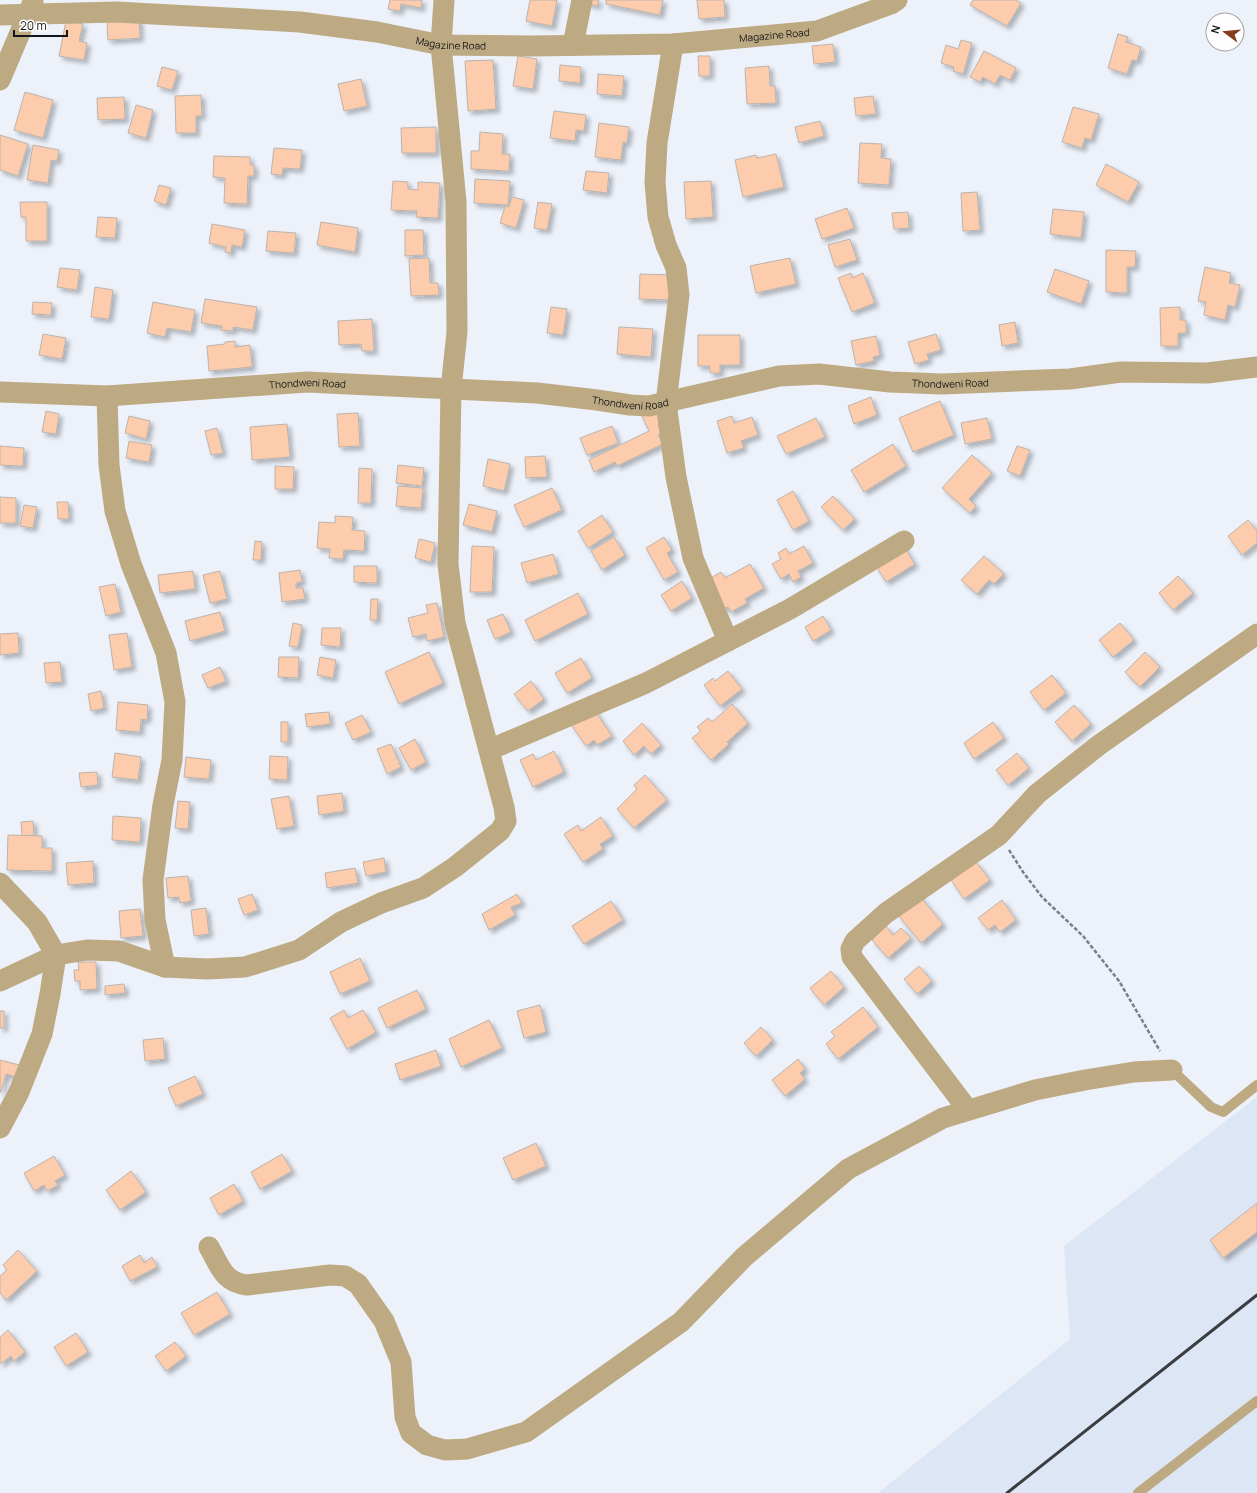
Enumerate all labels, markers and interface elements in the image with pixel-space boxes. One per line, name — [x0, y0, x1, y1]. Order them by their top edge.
scale bar — [14, 12, 67, 38]
north arrow — [1205, 12, 1245, 52]
text: 20 m — [20, 17, 47, 34]
text: N — [1207, 23, 1223, 35]
street label: Magazine Road — [739, 25, 810, 45]
street label: Magazine Road — [415, 33, 486, 53]
street label: Thondweni Road — [269, 375, 346, 392]
street label: Thondweni Road — [912, 375, 989, 391]
street label: Thondweni Road — [592, 393, 670, 413]

